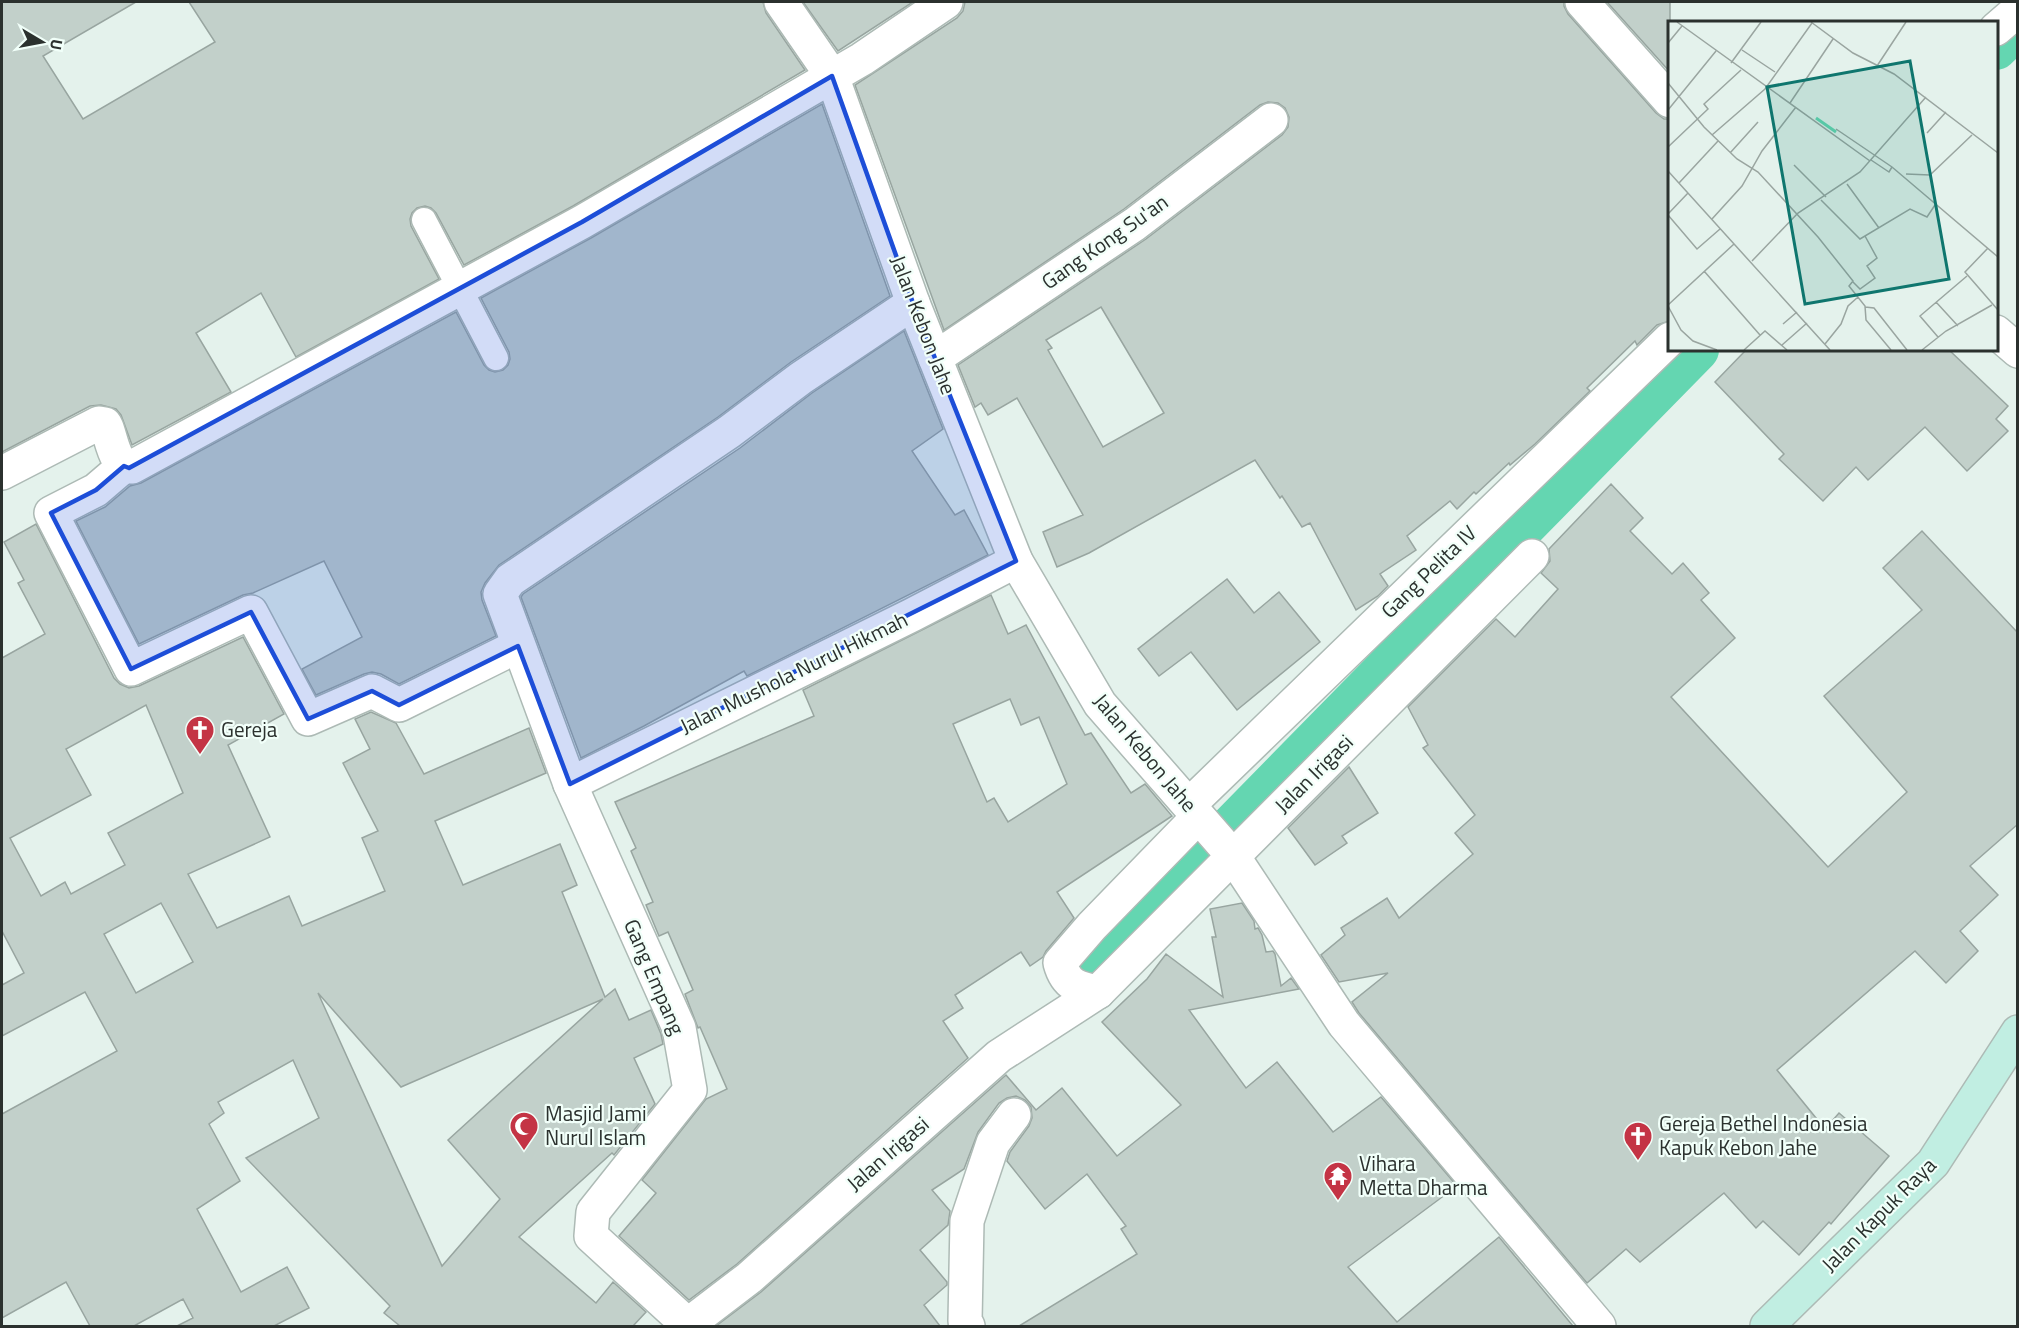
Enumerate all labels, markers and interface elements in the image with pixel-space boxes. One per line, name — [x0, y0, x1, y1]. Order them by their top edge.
north arrow — [12, 12, 72, 72]
inset map — [1668, 21, 1998, 351]
text: U — [44, 37, 69, 52]
street label: Gang Kong Su'an — [1035, 186, 1174, 297]
street label: Jalan Kebon Jahe — [883, 250, 965, 399]
street label: Gang Pelita IV — [1373, 517, 1483, 625]
street label: Jalan Mushola Nurul Hikmah — [674, 603, 913, 741]
street label: Jalan Kebon Jahe — [1086, 686, 1205, 819]
place label: Gereja — [221, 713, 278, 745]
church icon: Gereja — [184, 714, 216, 756]
street label: Jalan Irigasi — [1266, 726, 1360, 820]
street label: Gang Empang — [616, 914, 694, 1040]
place label: Masjid Jami Nurul Islam — [545, 1097, 647, 1153]
place label: Gereja Bethel Indonesia Kapuk Kebon Jahe — [1659, 1107, 1868, 1163]
street label: Jalan Irigasi — [839, 1108, 936, 1198]
mosque icon: Masjid Jami Nurul Islam — [508, 1110, 540, 1152]
church icon: Gereja Bethel Indonesia Kapuk Kebon Jahe — [1622, 1120, 1654, 1162]
place label: Vihara Metta Dharma — [1359, 1147, 1488, 1203]
street label: Jalan Kapuk Raya — [1814, 1149, 1943, 1279]
temple icon: Vihara Metta Dharma — [1322, 1160, 1354, 1202]

